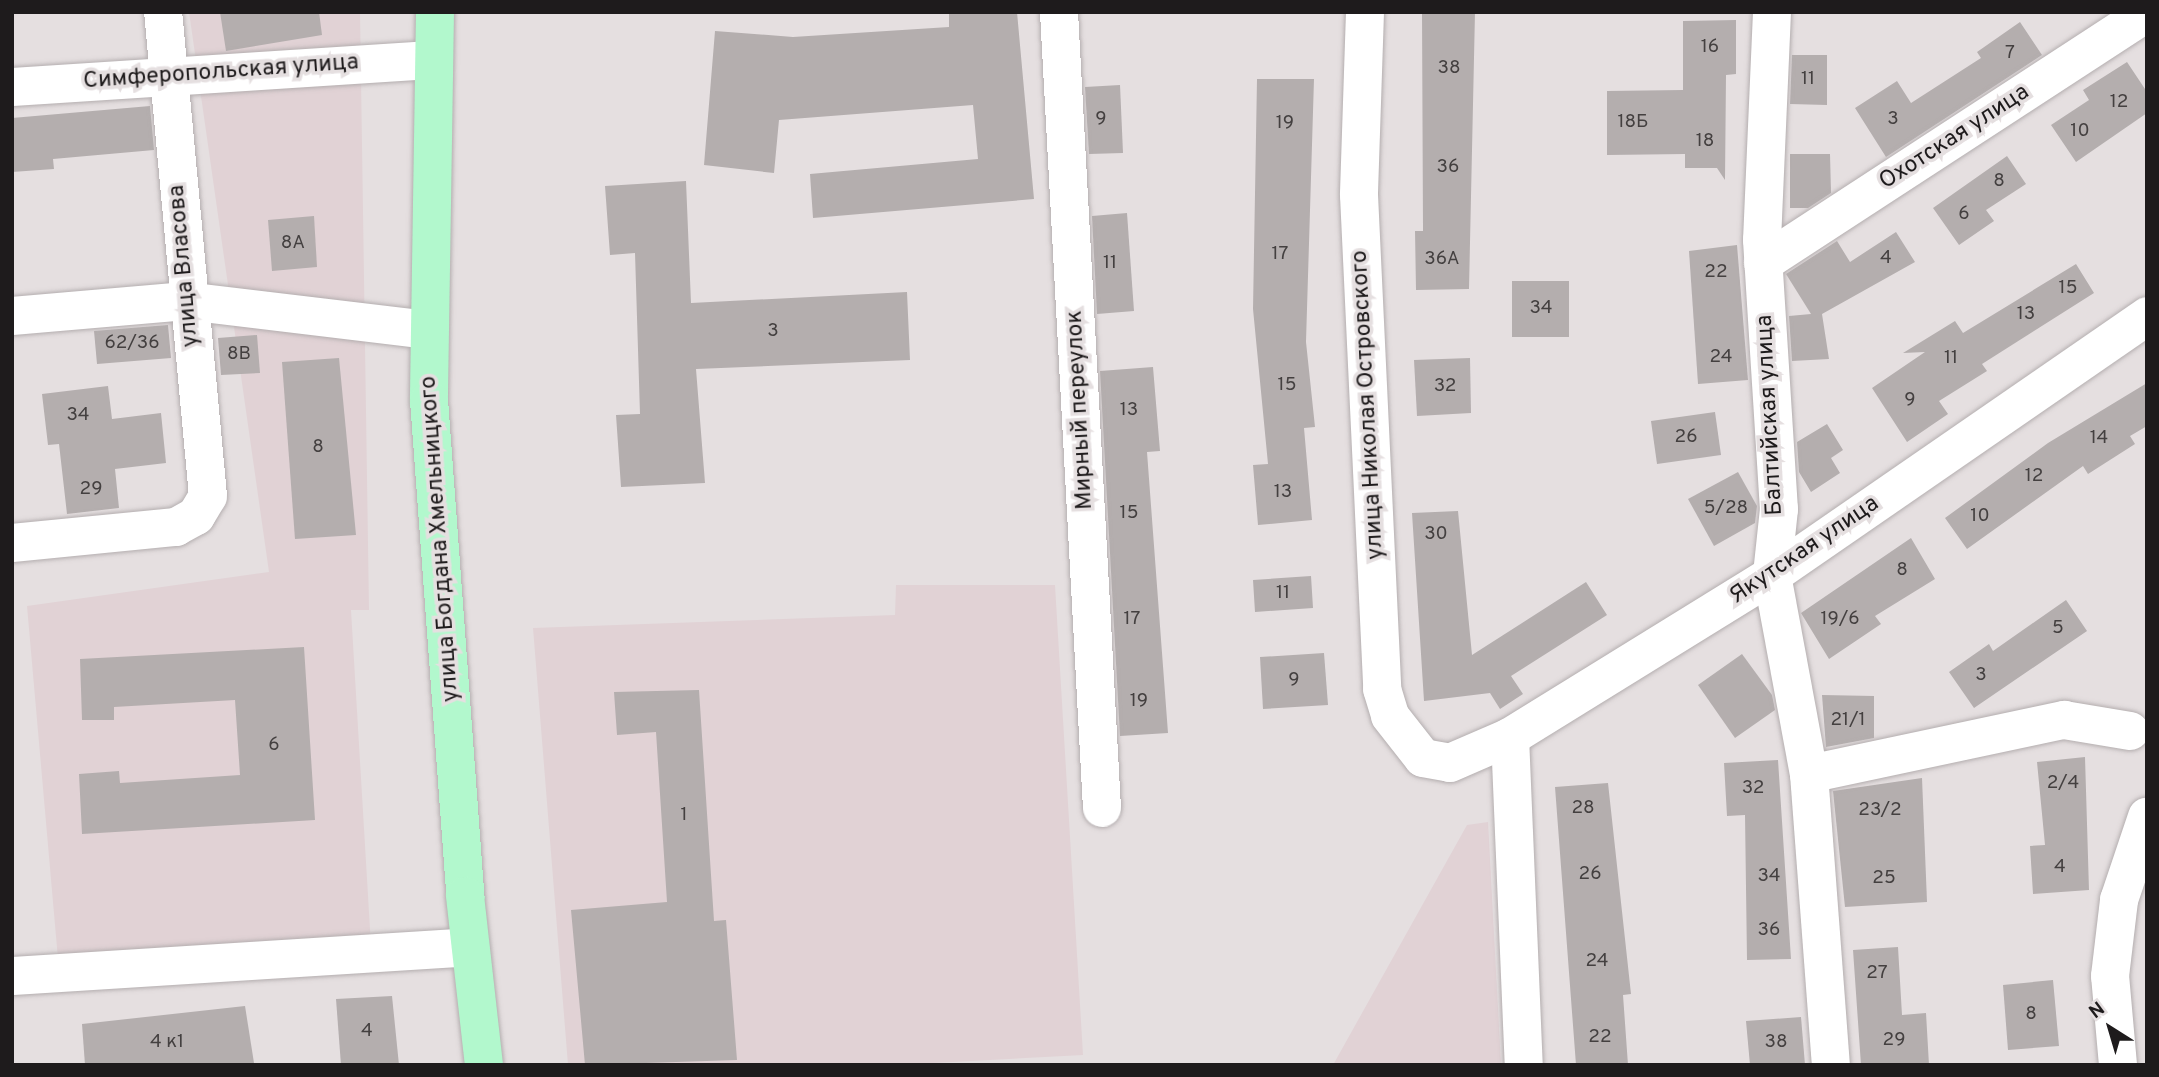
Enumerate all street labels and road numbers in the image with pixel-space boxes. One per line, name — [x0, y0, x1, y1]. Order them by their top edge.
street label: Симферопольская улица — [82, 50, 360, 96]
street label: Охотская улица — [1875, 79, 2035, 197]
street label: улица Власова — [164, 184, 206, 348]
street label: улица Николая Островского — [1347, 250, 1391, 560]
street label: Мирный переулок — [1062, 310, 1100, 510]
street label: Балтийская улица — [1752, 314, 1790, 516]
street label: улица Богдана Хмельницкого — [416, 375, 466, 703]
street label: Якутская улица — [1725, 491, 1885, 611]

